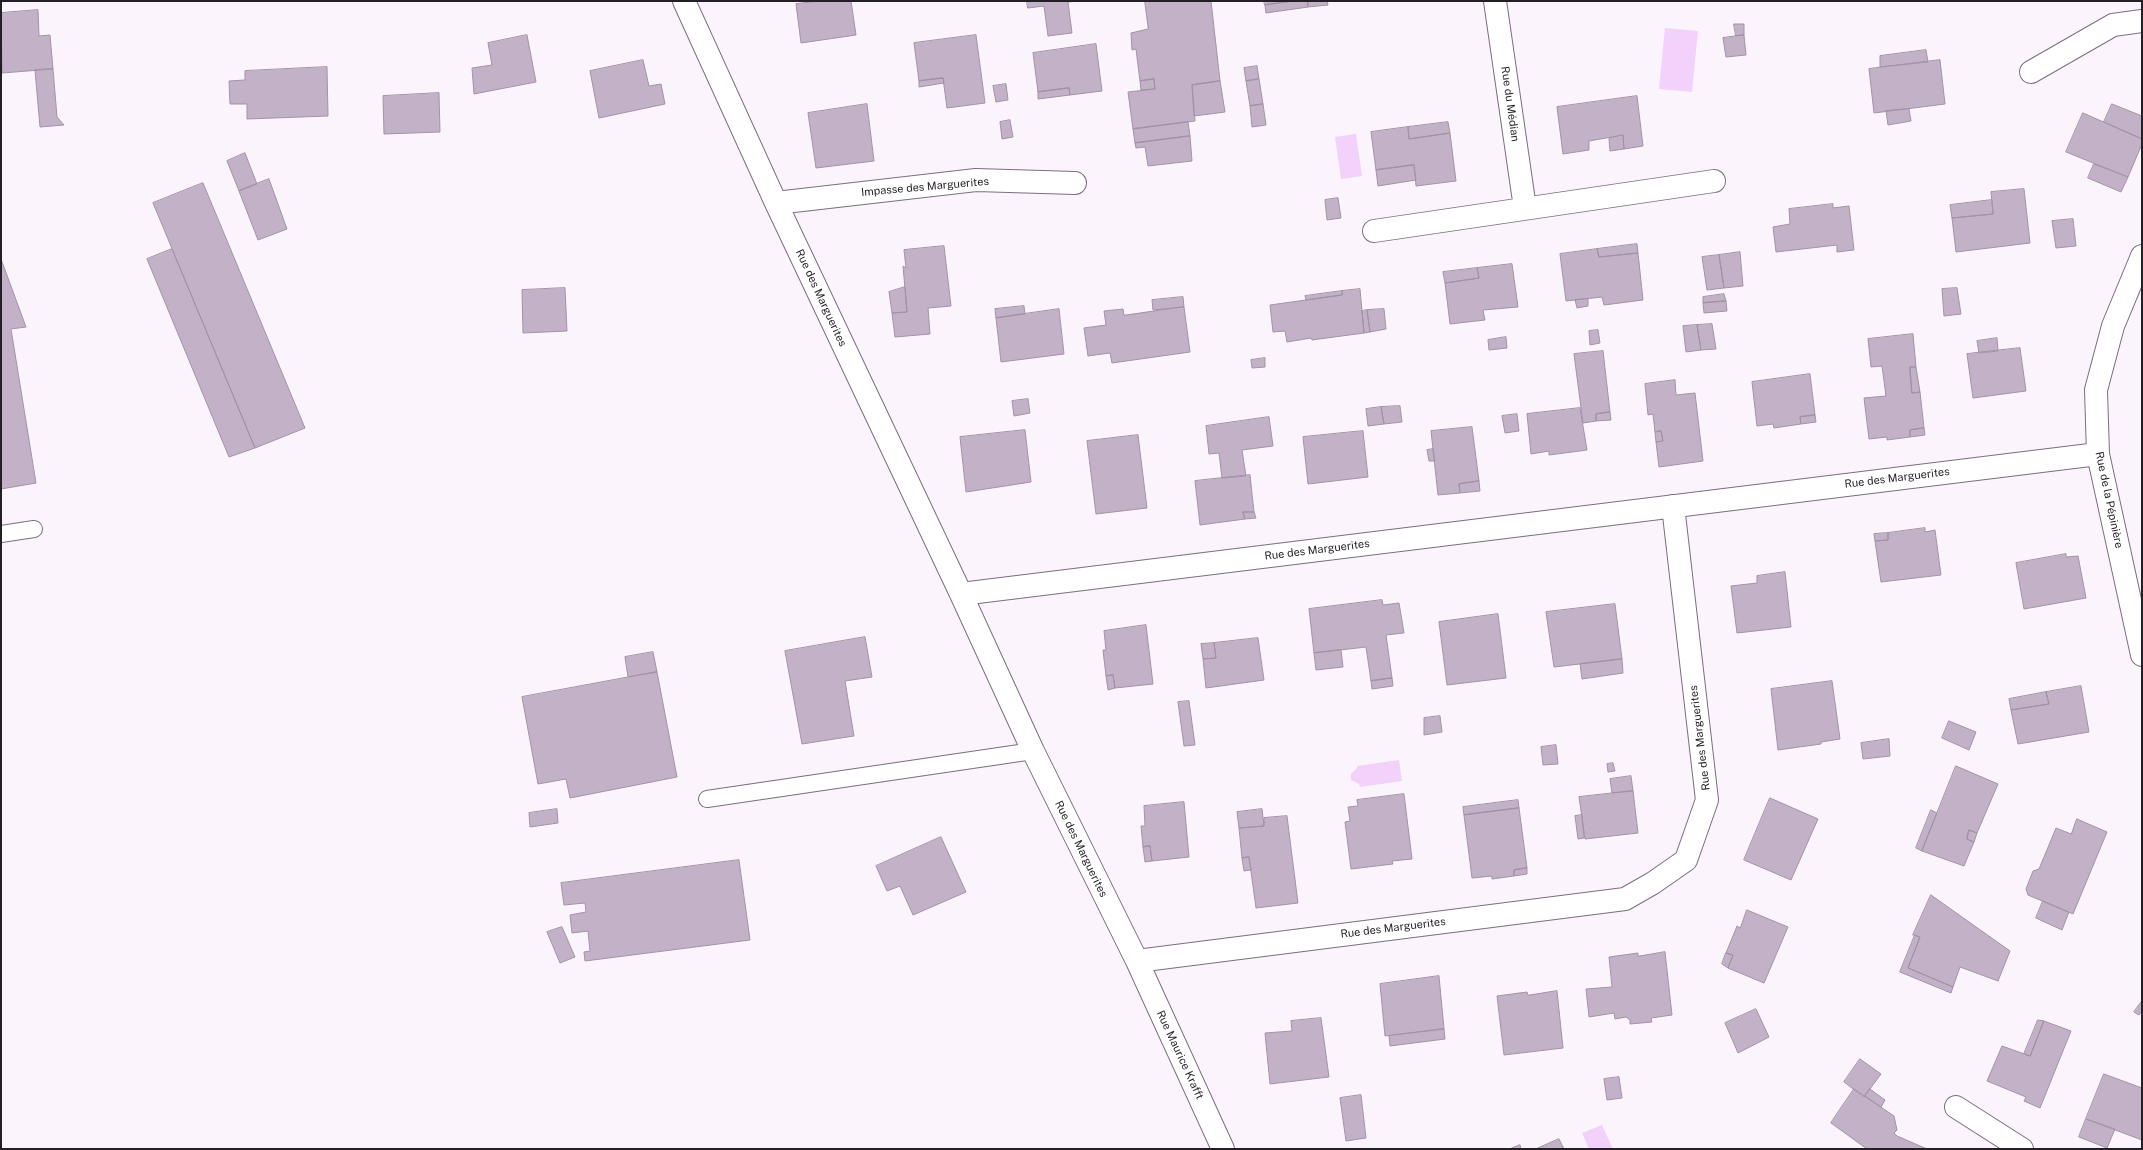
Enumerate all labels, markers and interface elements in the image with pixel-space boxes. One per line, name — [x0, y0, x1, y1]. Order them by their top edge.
street label: Rue du Médian — [1498, 65, 1522, 143]
street label: Impasse des Marguerites — [861, 175, 989, 199]
street label: Rue des Marguerites — [793, 247, 849, 349]
street label: Rue de la Pépinière — [2092, 451, 2126, 549]
street label: Rue des Marguerites — [1844, 465, 1950, 491]
street label: Rue des Marguerites — [1264, 537, 1370, 563]
street label: Rue des Marguerites — [1687, 685, 1713, 791]
street label: Rue des Marguerites — [1052, 799, 1110, 899]
street label: Rue des Marguerites — [1340, 915, 1446, 941]
street label: Rue Maurice Krafft — [1154, 1008, 1206, 1102]

